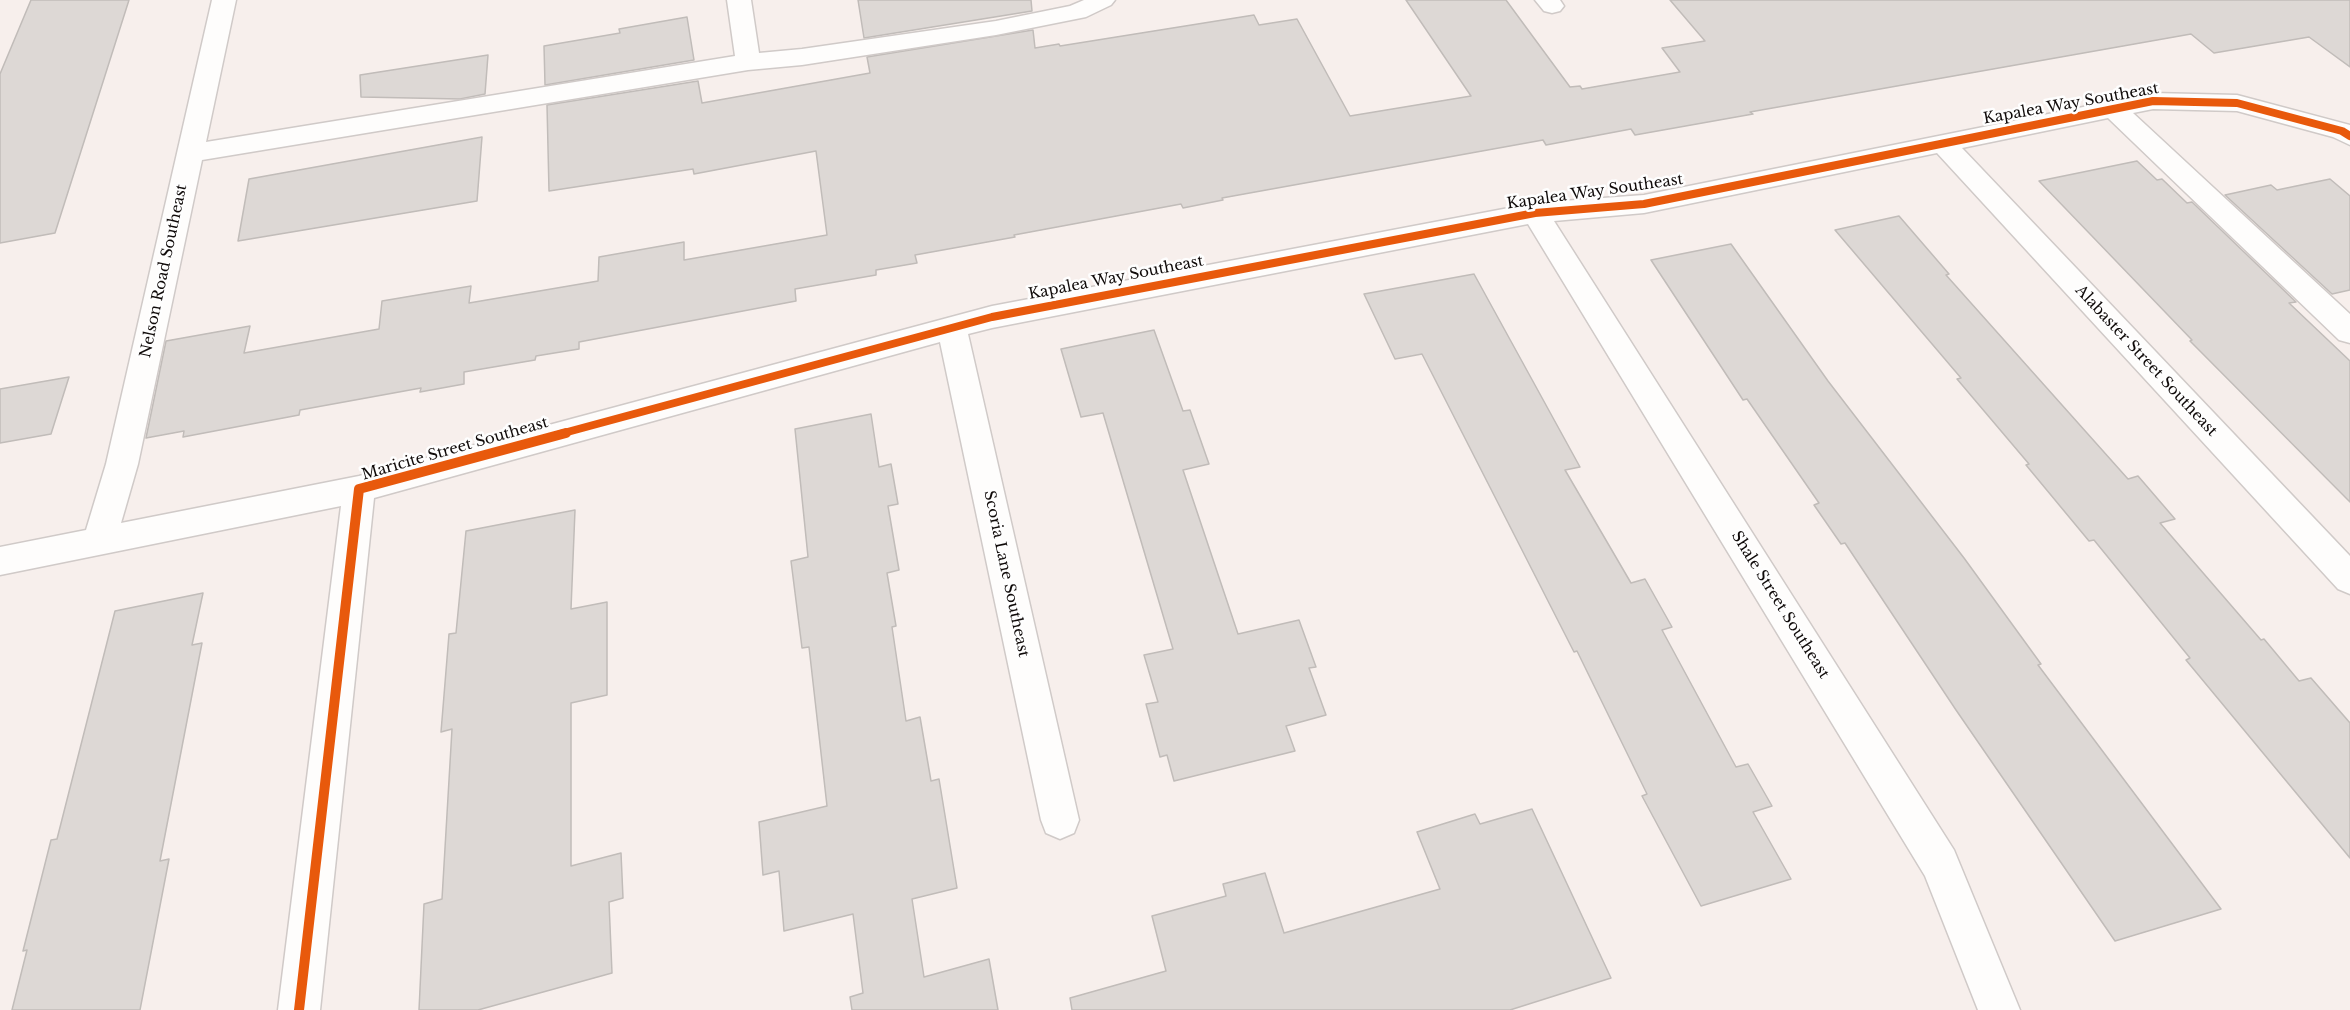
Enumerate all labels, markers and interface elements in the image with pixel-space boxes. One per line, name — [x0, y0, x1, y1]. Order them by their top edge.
street label: Kapalea Way Southeast — [1982, 80, 2160, 128]
street label: Kapalea Way Southeast — [1506, 171, 1684, 213]
street label: Nelson Road Southeast — [137, 183, 191, 359]
street label: Kapalea Way Southeast — [1027, 252, 1205, 304]
street label: Alabaster Street Southeast — [2071, 282, 2221, 440]
street label: Maricite Street Southeast — [360, 414, 550, 484]
street label: Scoria Lane Southeast — [980, 489, 1032, 659]
street label: Shale Street Southeast — [1727, 528, 1833, 682]

